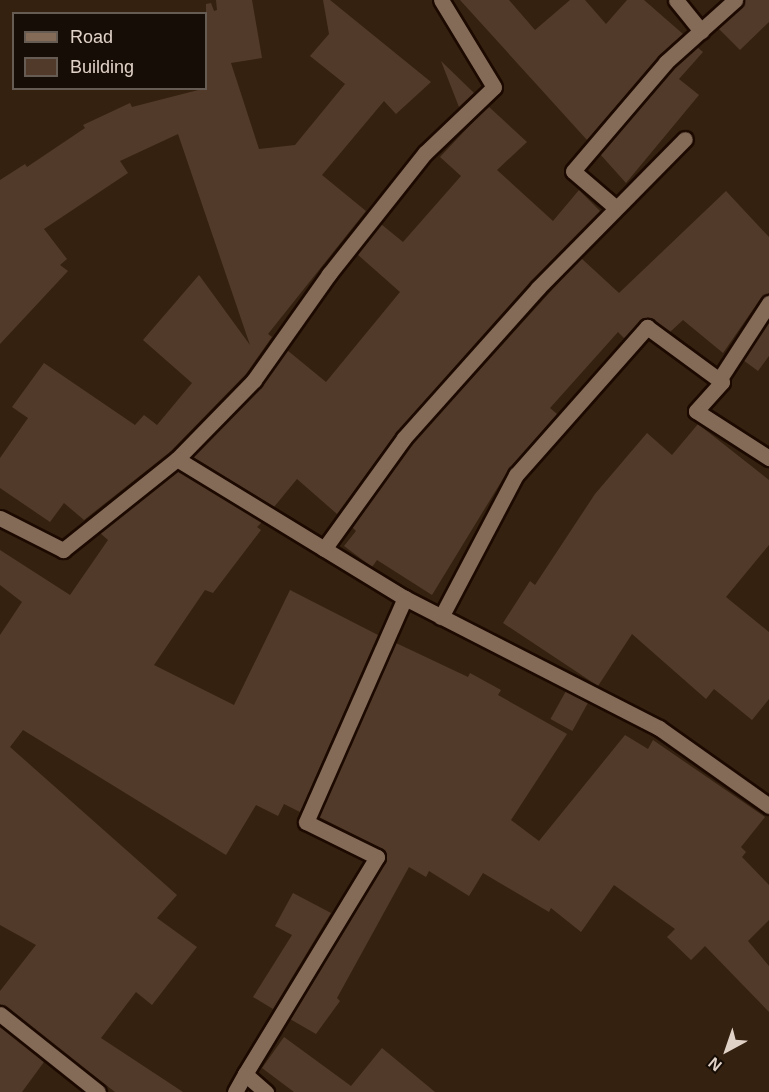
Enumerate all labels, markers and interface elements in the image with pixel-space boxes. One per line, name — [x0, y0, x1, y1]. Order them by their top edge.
legend — [12, 12, 207, 90]
text: Road — [70, 27, 113, 47]
text: Building — [70, 57, 134, 77]
north arrow — [697, 1020, 757, 1080]
text: N — [705, 1054, 725, 1074]

